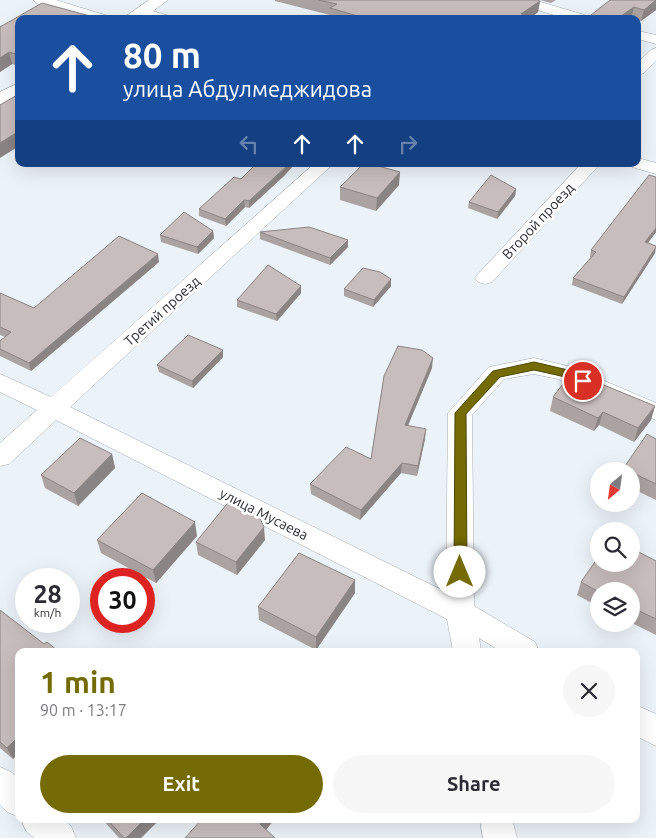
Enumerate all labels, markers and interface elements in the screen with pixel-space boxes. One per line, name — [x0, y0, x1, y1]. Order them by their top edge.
icon: ahead — [40, 35, 105, 100]
text: 80 m — [123, 35, 201, 75]
text: улица Абдулмеджидова — [123, 76, 372, 101]
icon: left — [235, 130, 263, 158]
icon: ahead — [288, 130, 316, 158]
icon: ahead — [341, 130, 369, 158]
icon: right — [394, 130, 422, 158]
street label: Второй проезд — [499, 180, 577, 262]
street label: Третий проезд — [121, 273, 203, 349]
pin — [562, 360, 604, 402]
icon: arrive — [569, 367, 597, 395]
north arrow — [590, 462, 640, 512]
map controls — [590, 462, 640, 632]
street label: улица Мусаева — [217, 485, 311, 543]
button: search — [590, 522, 640, 572]
position arrow — [433, 545, 485, 597]
speed limit sign: 30 — [90, 568, 155, 633]
text: 28 — [33, 580, 62, 608]
button: layers — [590, 582, 640, 632]
text: km/h — [34, 606, 61, 619]
text: 1 min — [40, 665, 116, 699]
button: close — [563, 665, 615, 717]
text: 90 m · 13:17 — [40, 701, 127, 719]
button: Exit — [40, 755, 323, 813]
button: Share — [333, 755, 615, 813]

